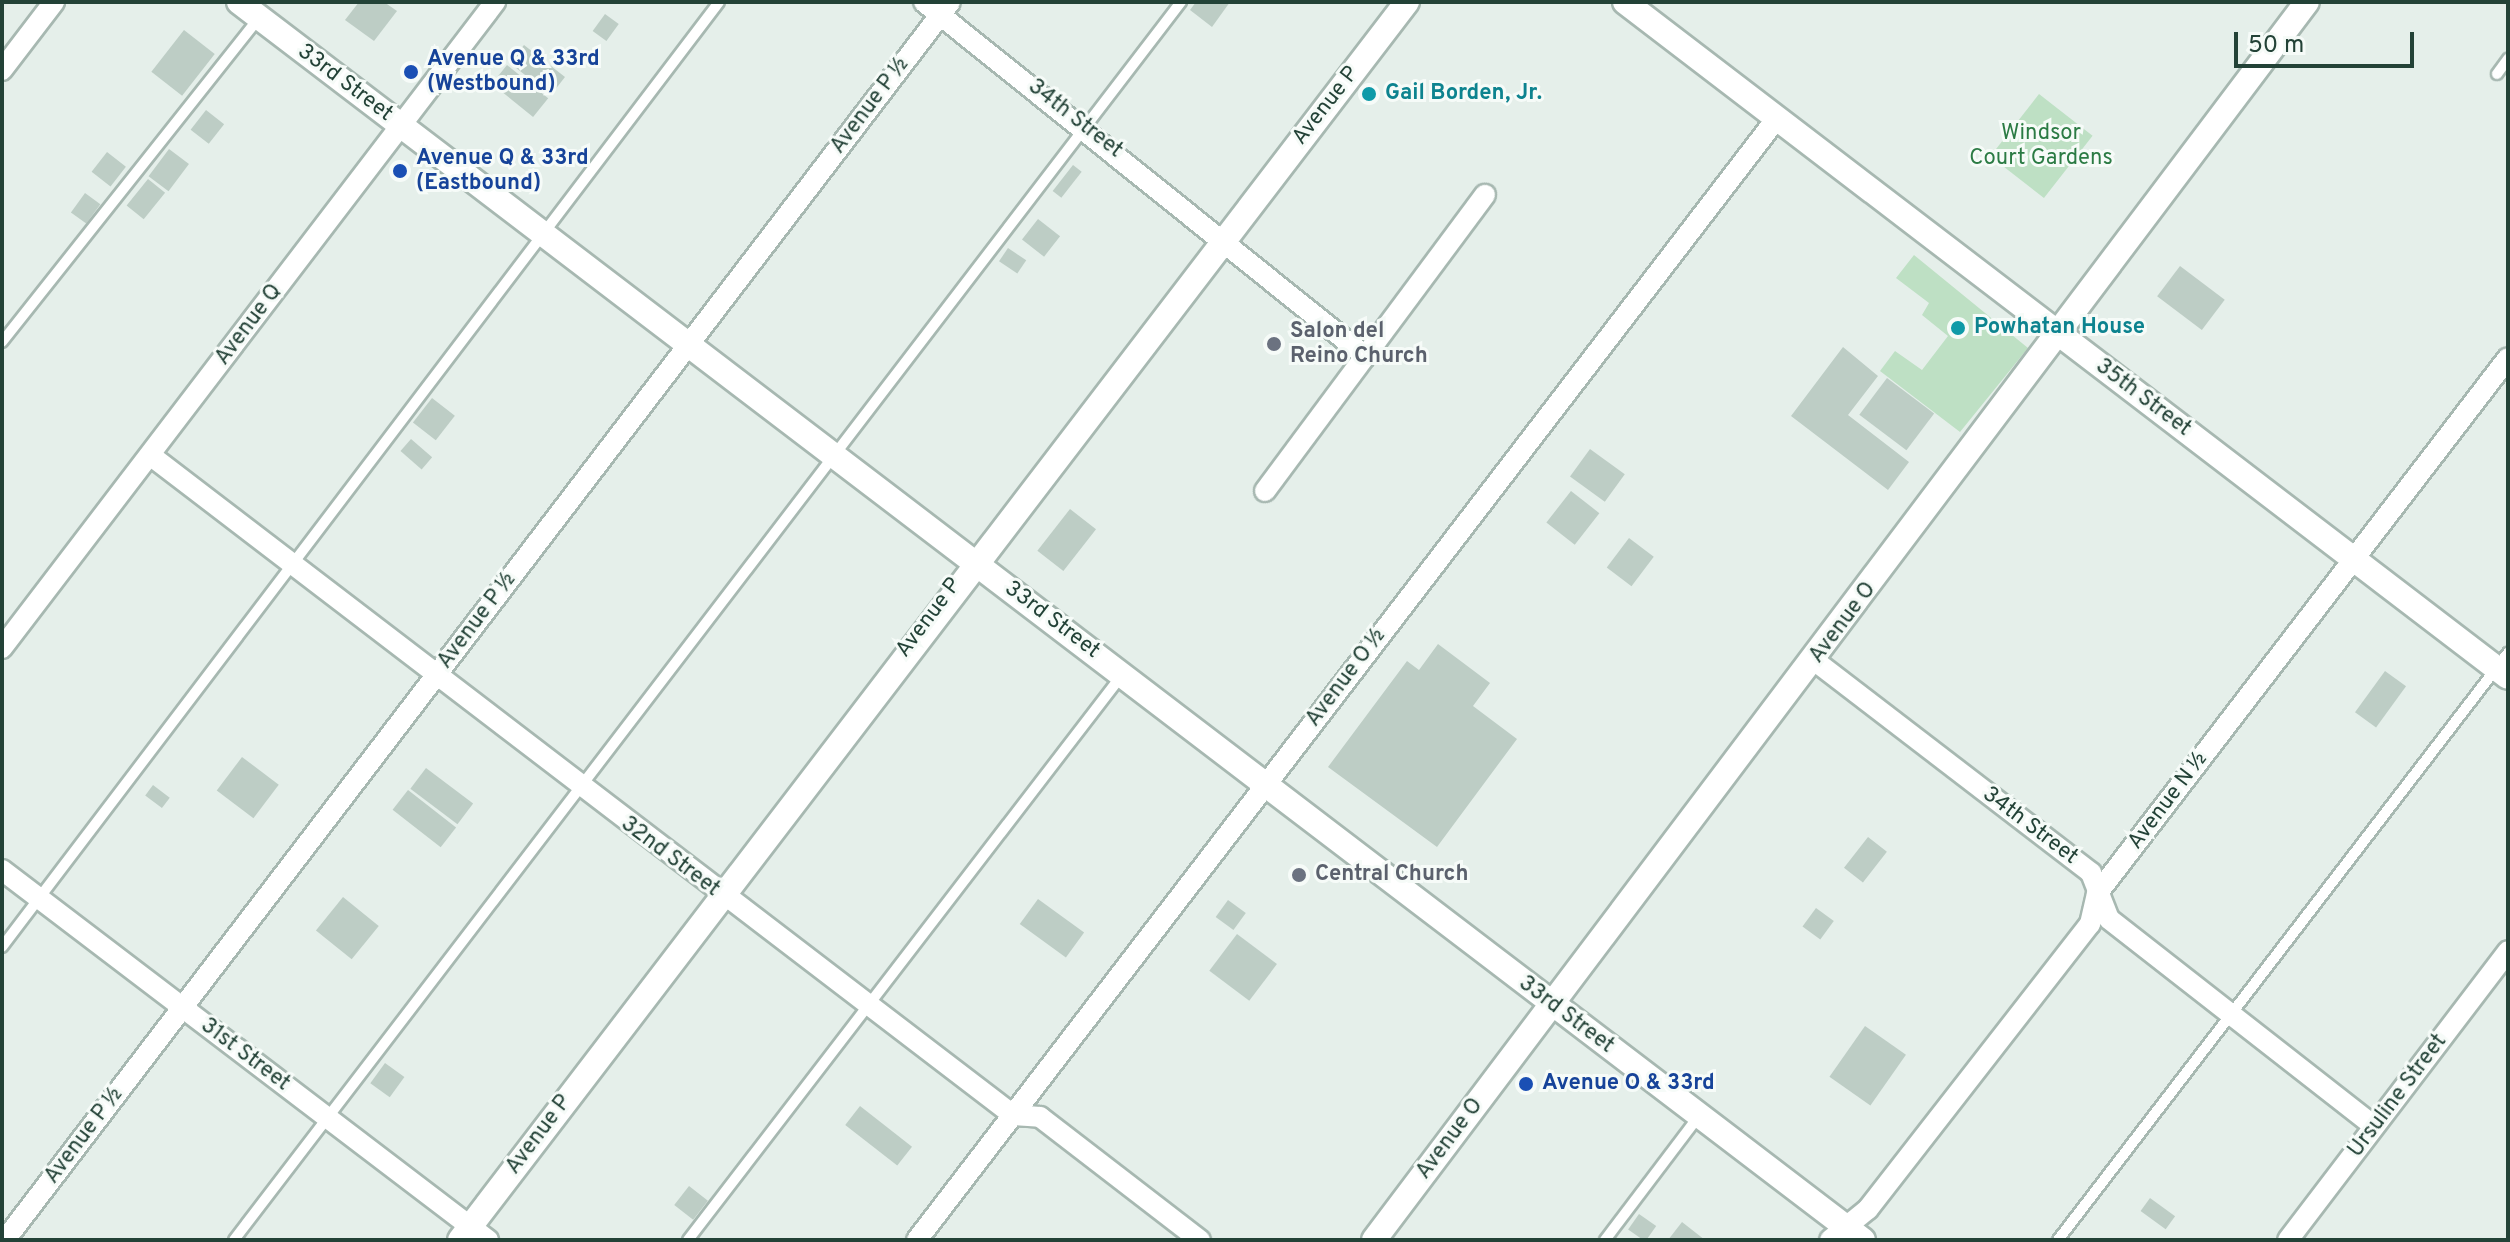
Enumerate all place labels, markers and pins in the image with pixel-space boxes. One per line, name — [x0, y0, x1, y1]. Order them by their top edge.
place label: Avenue Q & 33rd (Westbound) — [427, 46, 600, 98]
marker: Avenue Q & 33rd (Westbound) — [402, 63, 420, 81]
place label: Gail Borden, Jr. — [1385, 81, 1542, 107]
marker: Gail Borden, Jr. — [1360, 85, 1378, 103]
place label: Avenue Q & 33rd (Eastbound) — [416, 145, 589, 196]
marker: Avenue Q & 33rd (Eastbound) — [391, 162, 409, 180]
place label: Powhatan House — [1974, 315, 2145, 341]
place label: Salon del Reino Church — [1290, 318, 1428, 370]
marker: Powhatan House — [1949, 319, 1967, 337]
marker: Salon del Reino Church — [1265, 335, 1283, 353]
place label: Central Church — [1315, 862, 1468, 888]
marker: Central Church — [1290, 866, 1308, 884]
place label: Avenue O & 33rd — [1542, 1071, 1715, 1097]
marker: Avenue O & 33rd — [1517, 1075, 1535, 1093]

